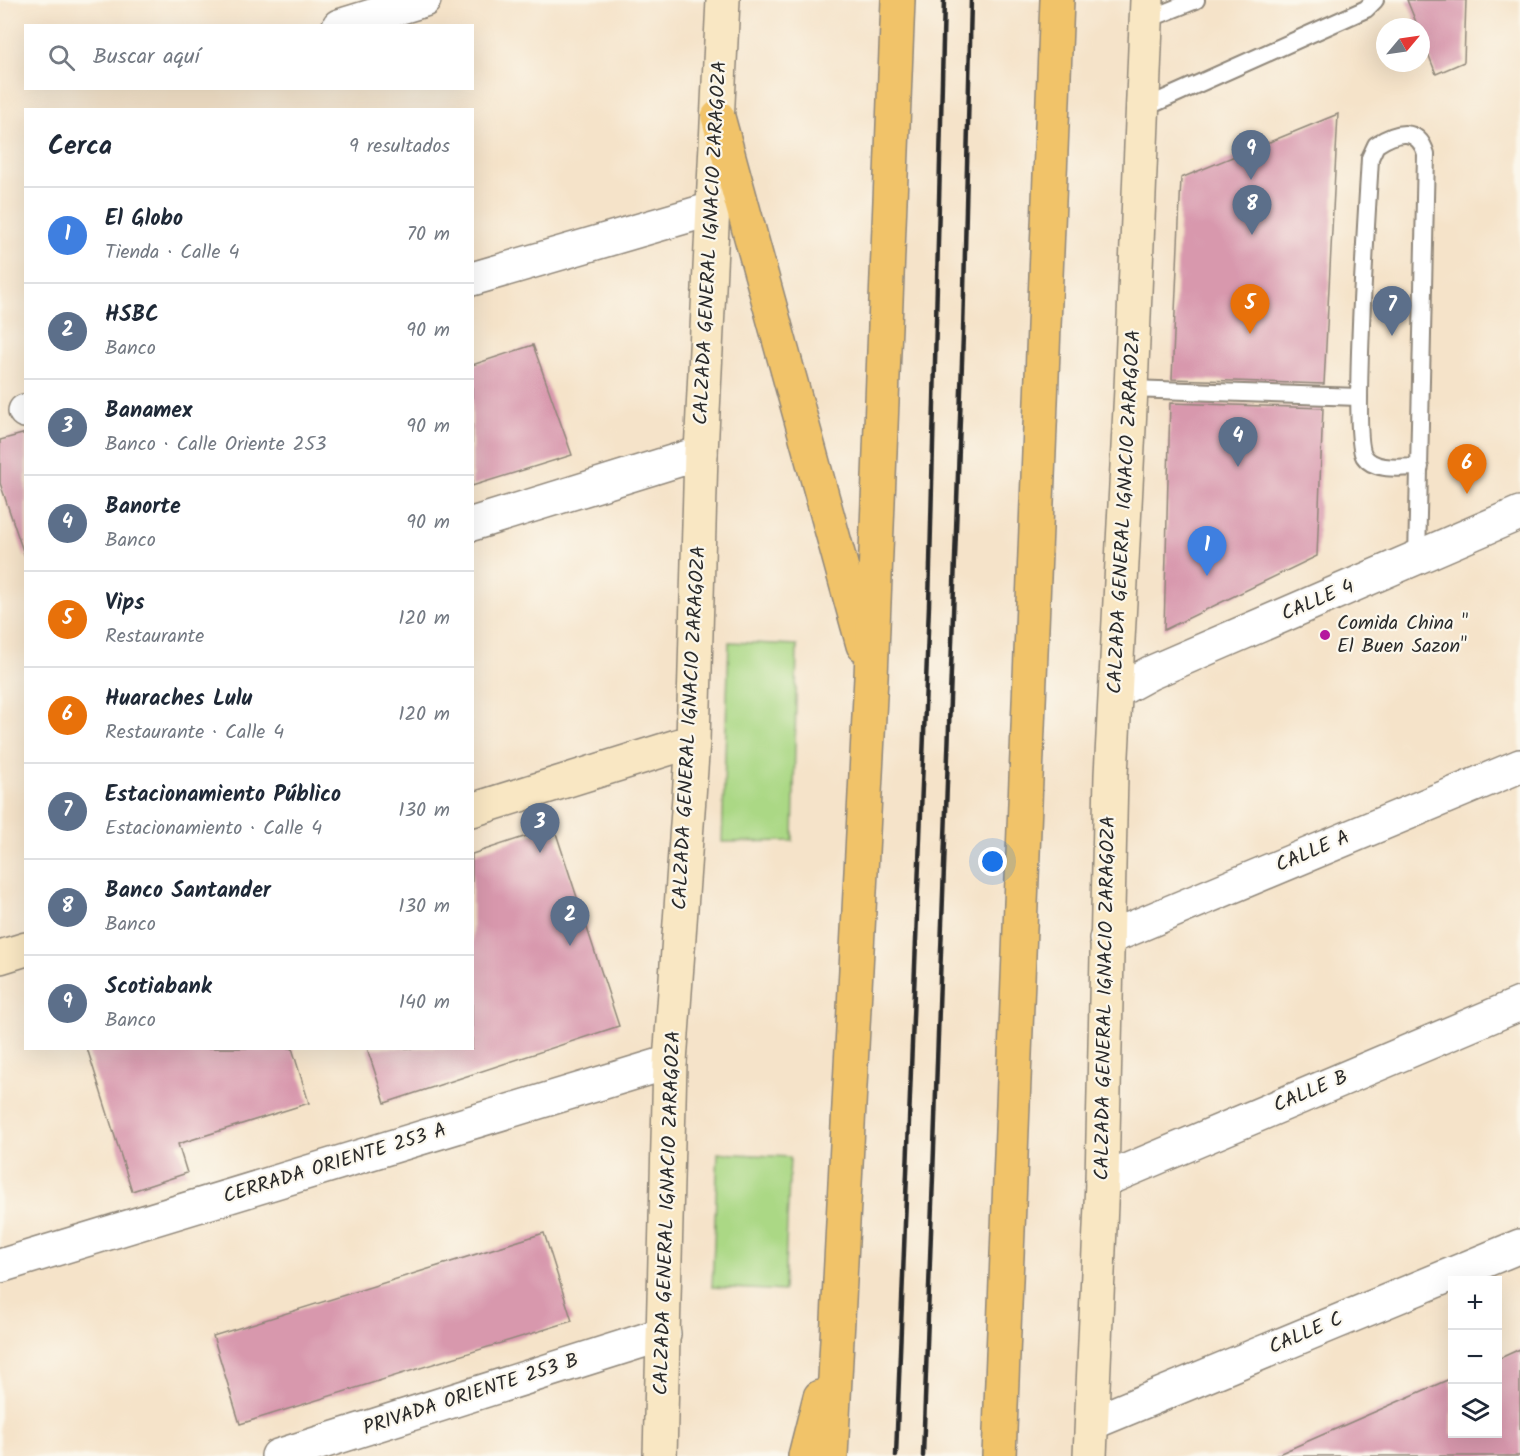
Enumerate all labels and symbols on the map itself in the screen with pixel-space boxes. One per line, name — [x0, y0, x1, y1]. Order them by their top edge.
north arrow — [1376, 18, 1430, 72]
street label: CALZADA GENERAL IGNACIO ZARAGOZA — [685, 60, 737, 426]
pin: 9 — [1232, 130, 1270, 180]
pin: 8 — [1232, 186, 1272, 235]
pin: 5 — [1230, 284, 1270, 334]
pin: 7 — [1372, 286, 1412, 336]
street label: CALZADA GENERAL IGNACIO ZARAGOZA — [1099, 329, 1151, 695]
pin: 4 — [1218, 418, 1258, 467]
pin: 6 — [1448, 444, 1486, 494]
pin: 1 — [1188, 526, 1226, 576]
street label: CALZADA GENERAL IGNACIO ZARAGOZA — [664, 545, 716, 911]
street label: CALLE 4 — [1276, 571, 1360, 631]
place label: Comida China " El Buen Sazon" — [1337, 608, 1469, 663]
marker: Comida China " El Buen Sazon" — [1318, 628, 1332, 642]
pin: 3 — [520, 804, 560, 853]
street label: CALZADA GENERAL IGNACIO ZARAGOZA — [1087, 815, 1125, 1181]
street label: CALLE A — [1271, 822, 1355, 882]
your location — [978, 847, 1007, 876]
pin: 2 — [550, 896, 590, 946]
street label: CALZADA GENERAL IGNACIO ZARAGOZA — [646, 1030, 690, 1396]
street label: CALLE B — [1269, 1062, 1353, 1122]
street label: CERRADA ORIENTE 253 A — [219, 1115, 451, 1213]
street label: CALLE C — [1264, 1304, 1348, 1364]
street label: PRIVADA ORIENTE 253 B — [359, 1345, 583, 1445]

